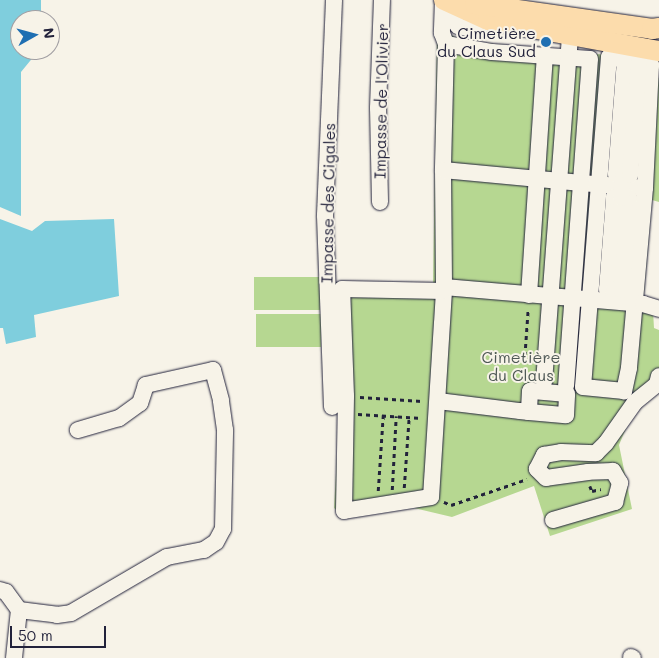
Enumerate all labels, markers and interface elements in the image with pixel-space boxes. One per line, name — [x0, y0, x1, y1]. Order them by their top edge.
north arrow — [10, 10, 60, 60]
street label: Impasse de l'Olivier — [370, 23, 392, 179]
place label: Cimetière du Claus Sud — [437, 23, 536, 61]
text: N — [39, 27, 59, 40]
marker: Cimetière du Claus Sud — [540, 36, 552, 48]
street label: Impasse des Cigales — [317, 123, 339, 283]
park label: Cimetière du Claus — [482, 347, 560, 385]
scale bar — [12, 616, 109, 648]
text: 50 m — [18, 625, 53, 645]

